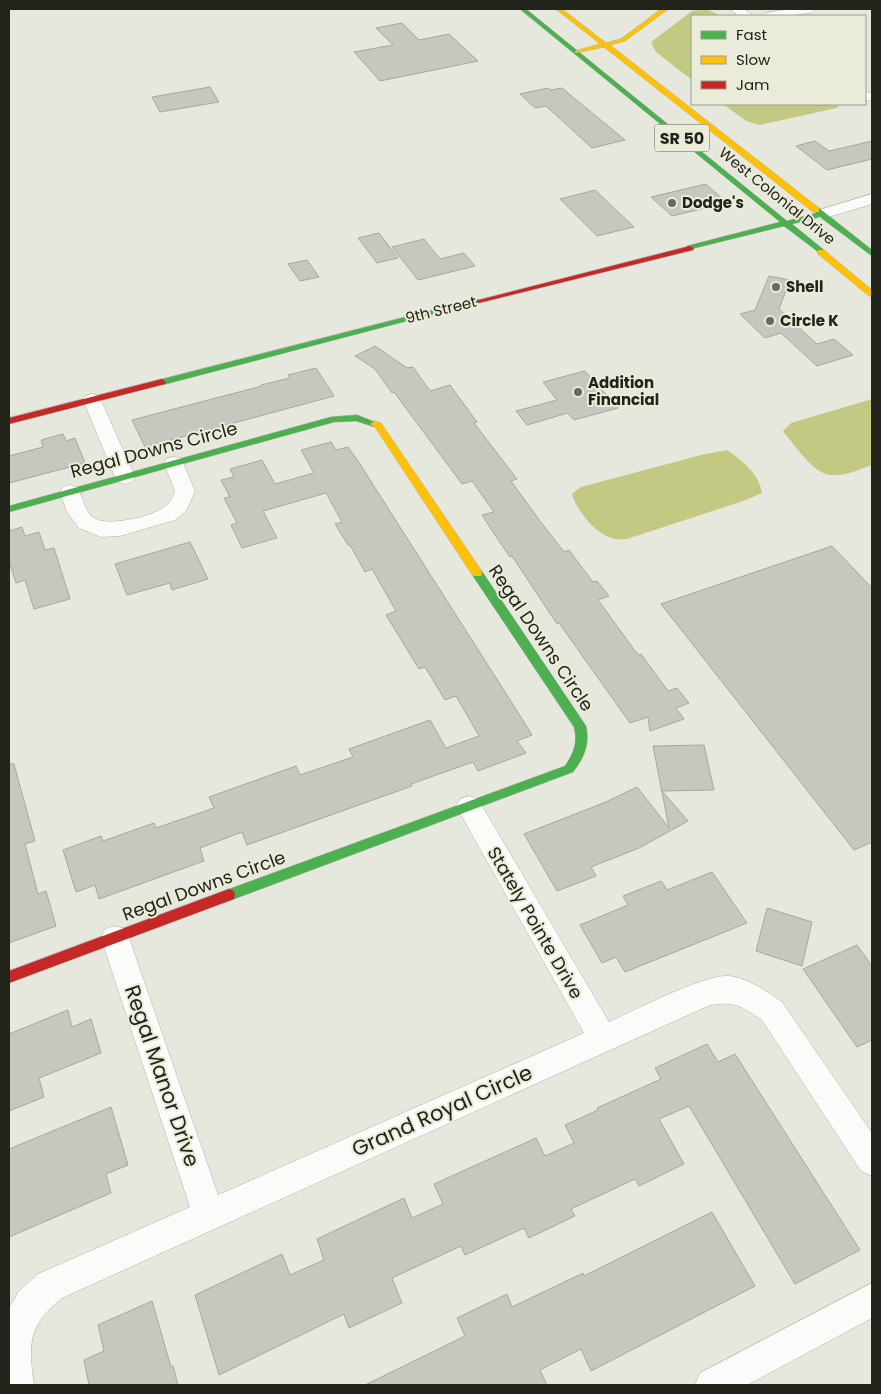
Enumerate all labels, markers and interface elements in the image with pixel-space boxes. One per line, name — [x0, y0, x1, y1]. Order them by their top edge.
legend — [691, 15, 866, 105]
text: Fast — [736, 24, 767, 45]
text: Slow — [736, 49, 771, 70]
text: Jam — [736, 74, 770, 95]
road number: SR 50 — [654, 125, 710, 152]
street label: West Colonial Drive — [715, 142, 840, 249]
place label: Dodge's — [682, 192, 744, 213]
marker: Dodge's — [666, 197, 678, 209]
place label: Shell — [786, 276, 823, 297]
marker: Shell — [770, 281, 782, 293]
street label: 9th Street — [403, 291, 479, 328]
place label: Circle K — [780, 310, 839, 331]
marker: Circle K — [764, 315, 776, 327]
place label: Addition Financial — [588, 372, 659, 410]
marker: Addition Financial — [572, 386, 584, 398]
street label: Regal Downs Circle — [68, 415, 240, 484]
street label: Regal Downs Circle — [483, 559, 600, 716]
street label: Stately Pointe Drive — [482, 842, 589, 1003]
street label: Regal Downs Circle — [119, 844, 289, 927]
street label: Regal Manor Drive — [118, 981, 207, 1170]
street label: Grand Royal Circle — [347, 1058, 537, 1163]

